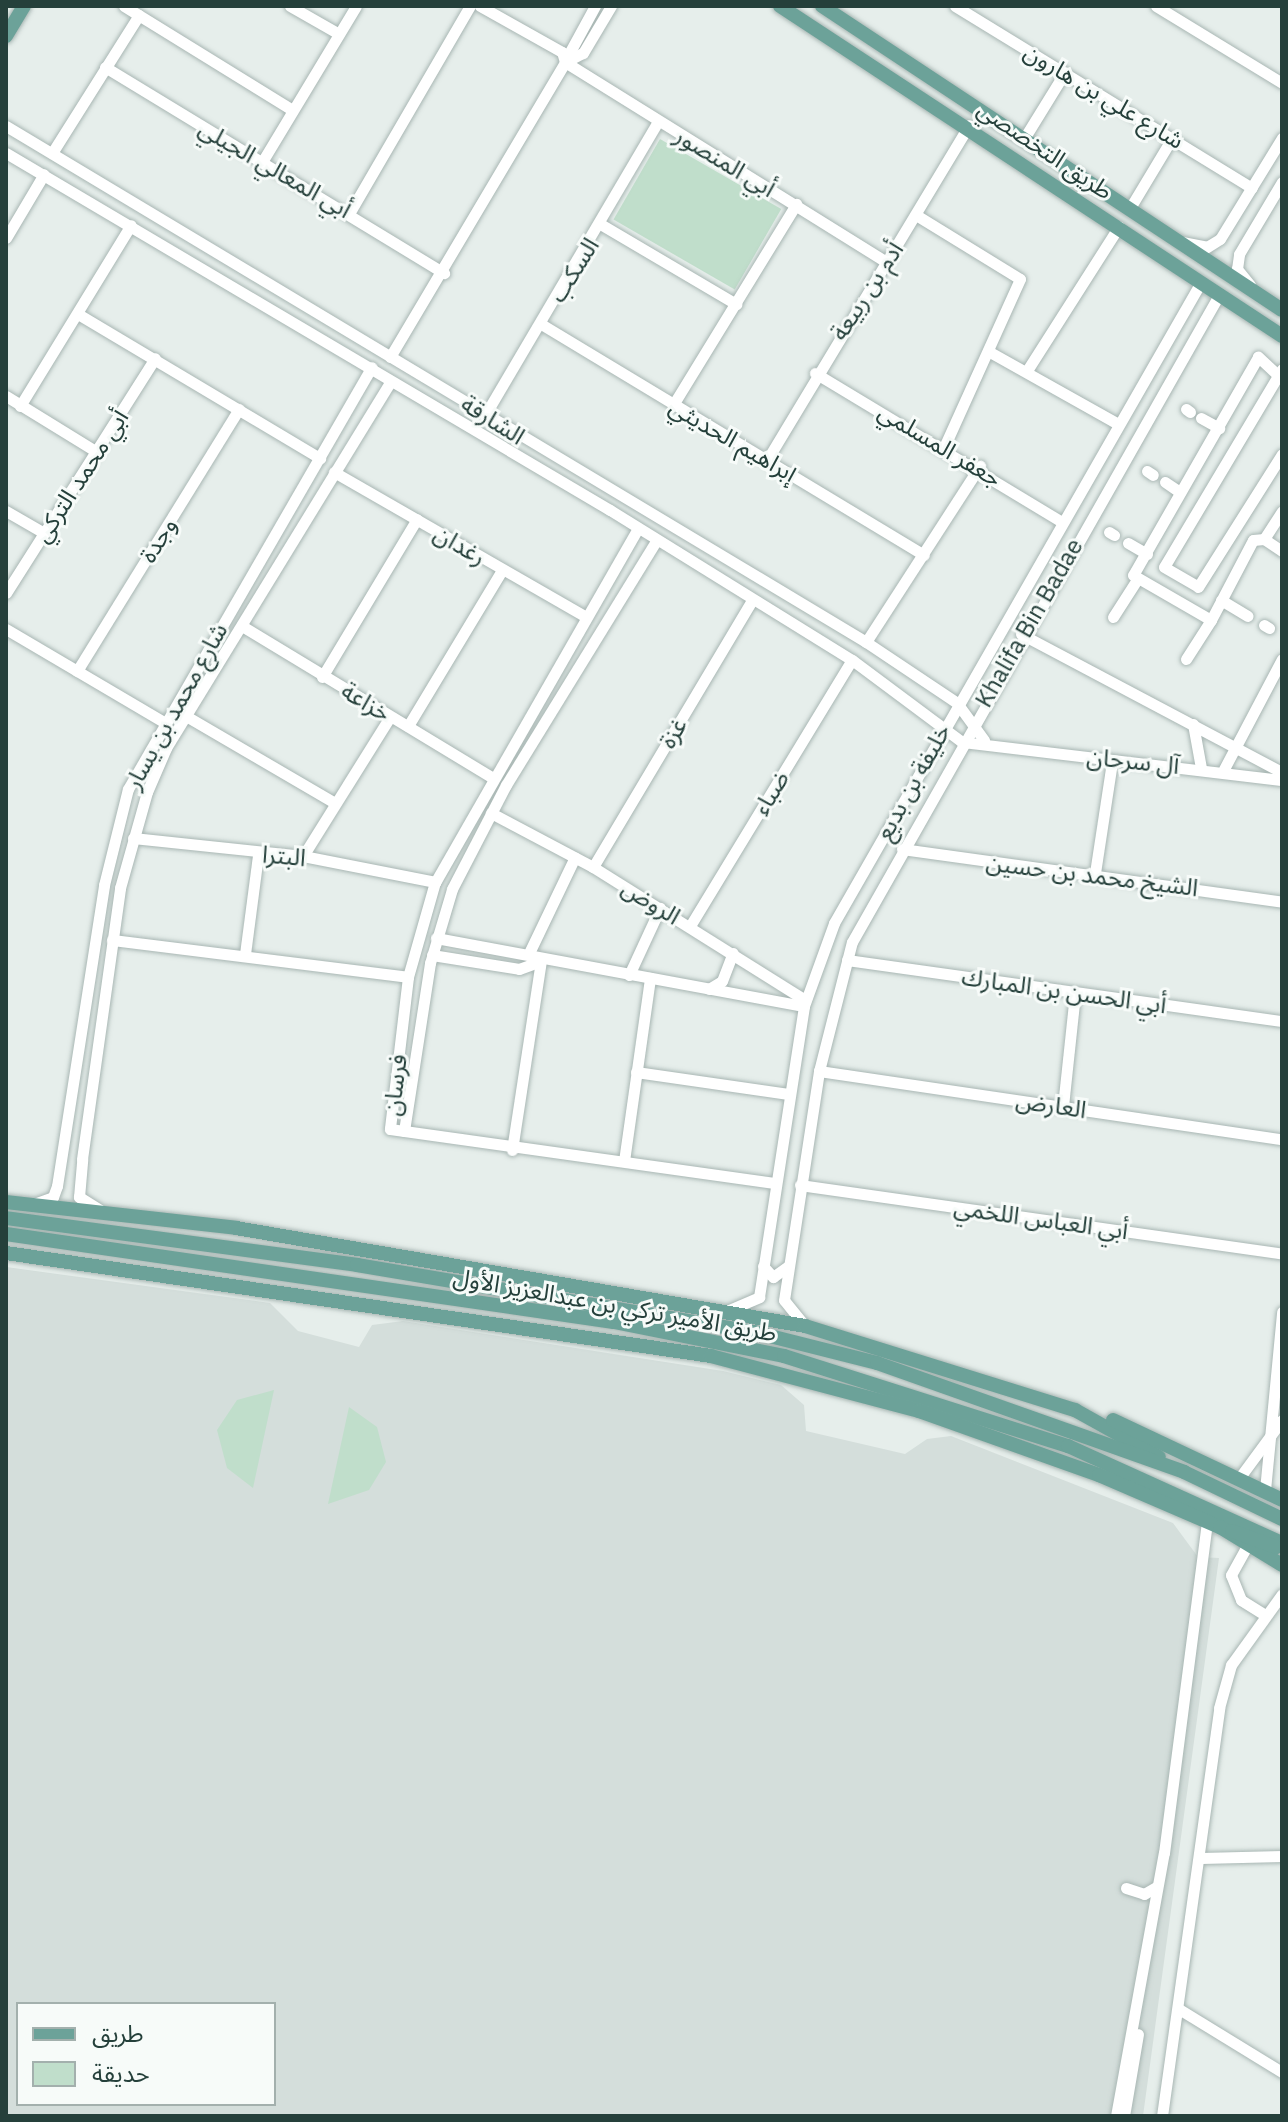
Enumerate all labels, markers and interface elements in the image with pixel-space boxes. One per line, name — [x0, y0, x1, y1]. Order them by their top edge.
street label: شارع علي بن هارون — [1019, 37, 1189, 155]
street label: طريق التخصصي — [972, 94, 1118, 206]
street label: أبي المعالي الجيلي — [194, 114, 356, 224]
street label: أبي المنصور — [669, 121, 781, 203]
street label: السكب — [543, 232, 605, 308]
street label: أدم بن ربيعة — [825, 236, 909, 346]
street label: الشارقة — [456, 389, 530, 451]
street label: إبراهيم الحديثي — [664, 392, 802, 488]
street label: جعفر المسلمي — [873, 397, 1007, 493]
street label: أبي محمد التركي — [27, 404, 135, 548]
street label: وجدة — [133, 512, 183, 568]
street label: رغدان — [429, 518, 491, 572]
street label: Khalifa Bin Badae — [969, 534, 1089, 712]
street label: شارع محمد بن يسار — [118, 618, 234, 794]
street label: خزاعة — [336, 676, 396, 728]
street label: غزة — [653, 713, 693, 753]
street label: خليفة بن بديع — [869, 719, 957, 845]
street label: آل سرحان — [1085, 742, 1181, 780]
street label: ضباء — [747, 766, 795, 820]
street label: البترا — [261, 840, 307, 872]
street label: الشيخ محمد بن حسين — [984, 848, 1200, 902]
street label: الروض — [616, 873, 686, 931]
street label: أبي الحسن بن المبارك — [960, 962, 1168, 1020]
street label: فرسان — [377, 1053, 413, 1117]
street label: العارض — [1014, 1086, 1088, 1124]
street label: أبي العباس اللخمي — [952, 1193, 1130, 1245]
street label: طريق الأمير تركي بن عبدالعزيز الأول — [451, 1262, 779, 1348]
legend — [16, 2002, 276, 2106]
text: طريق — [92, 2017, 144, 2049]
text: حديقة — [92, 2057, 150, 2089]

